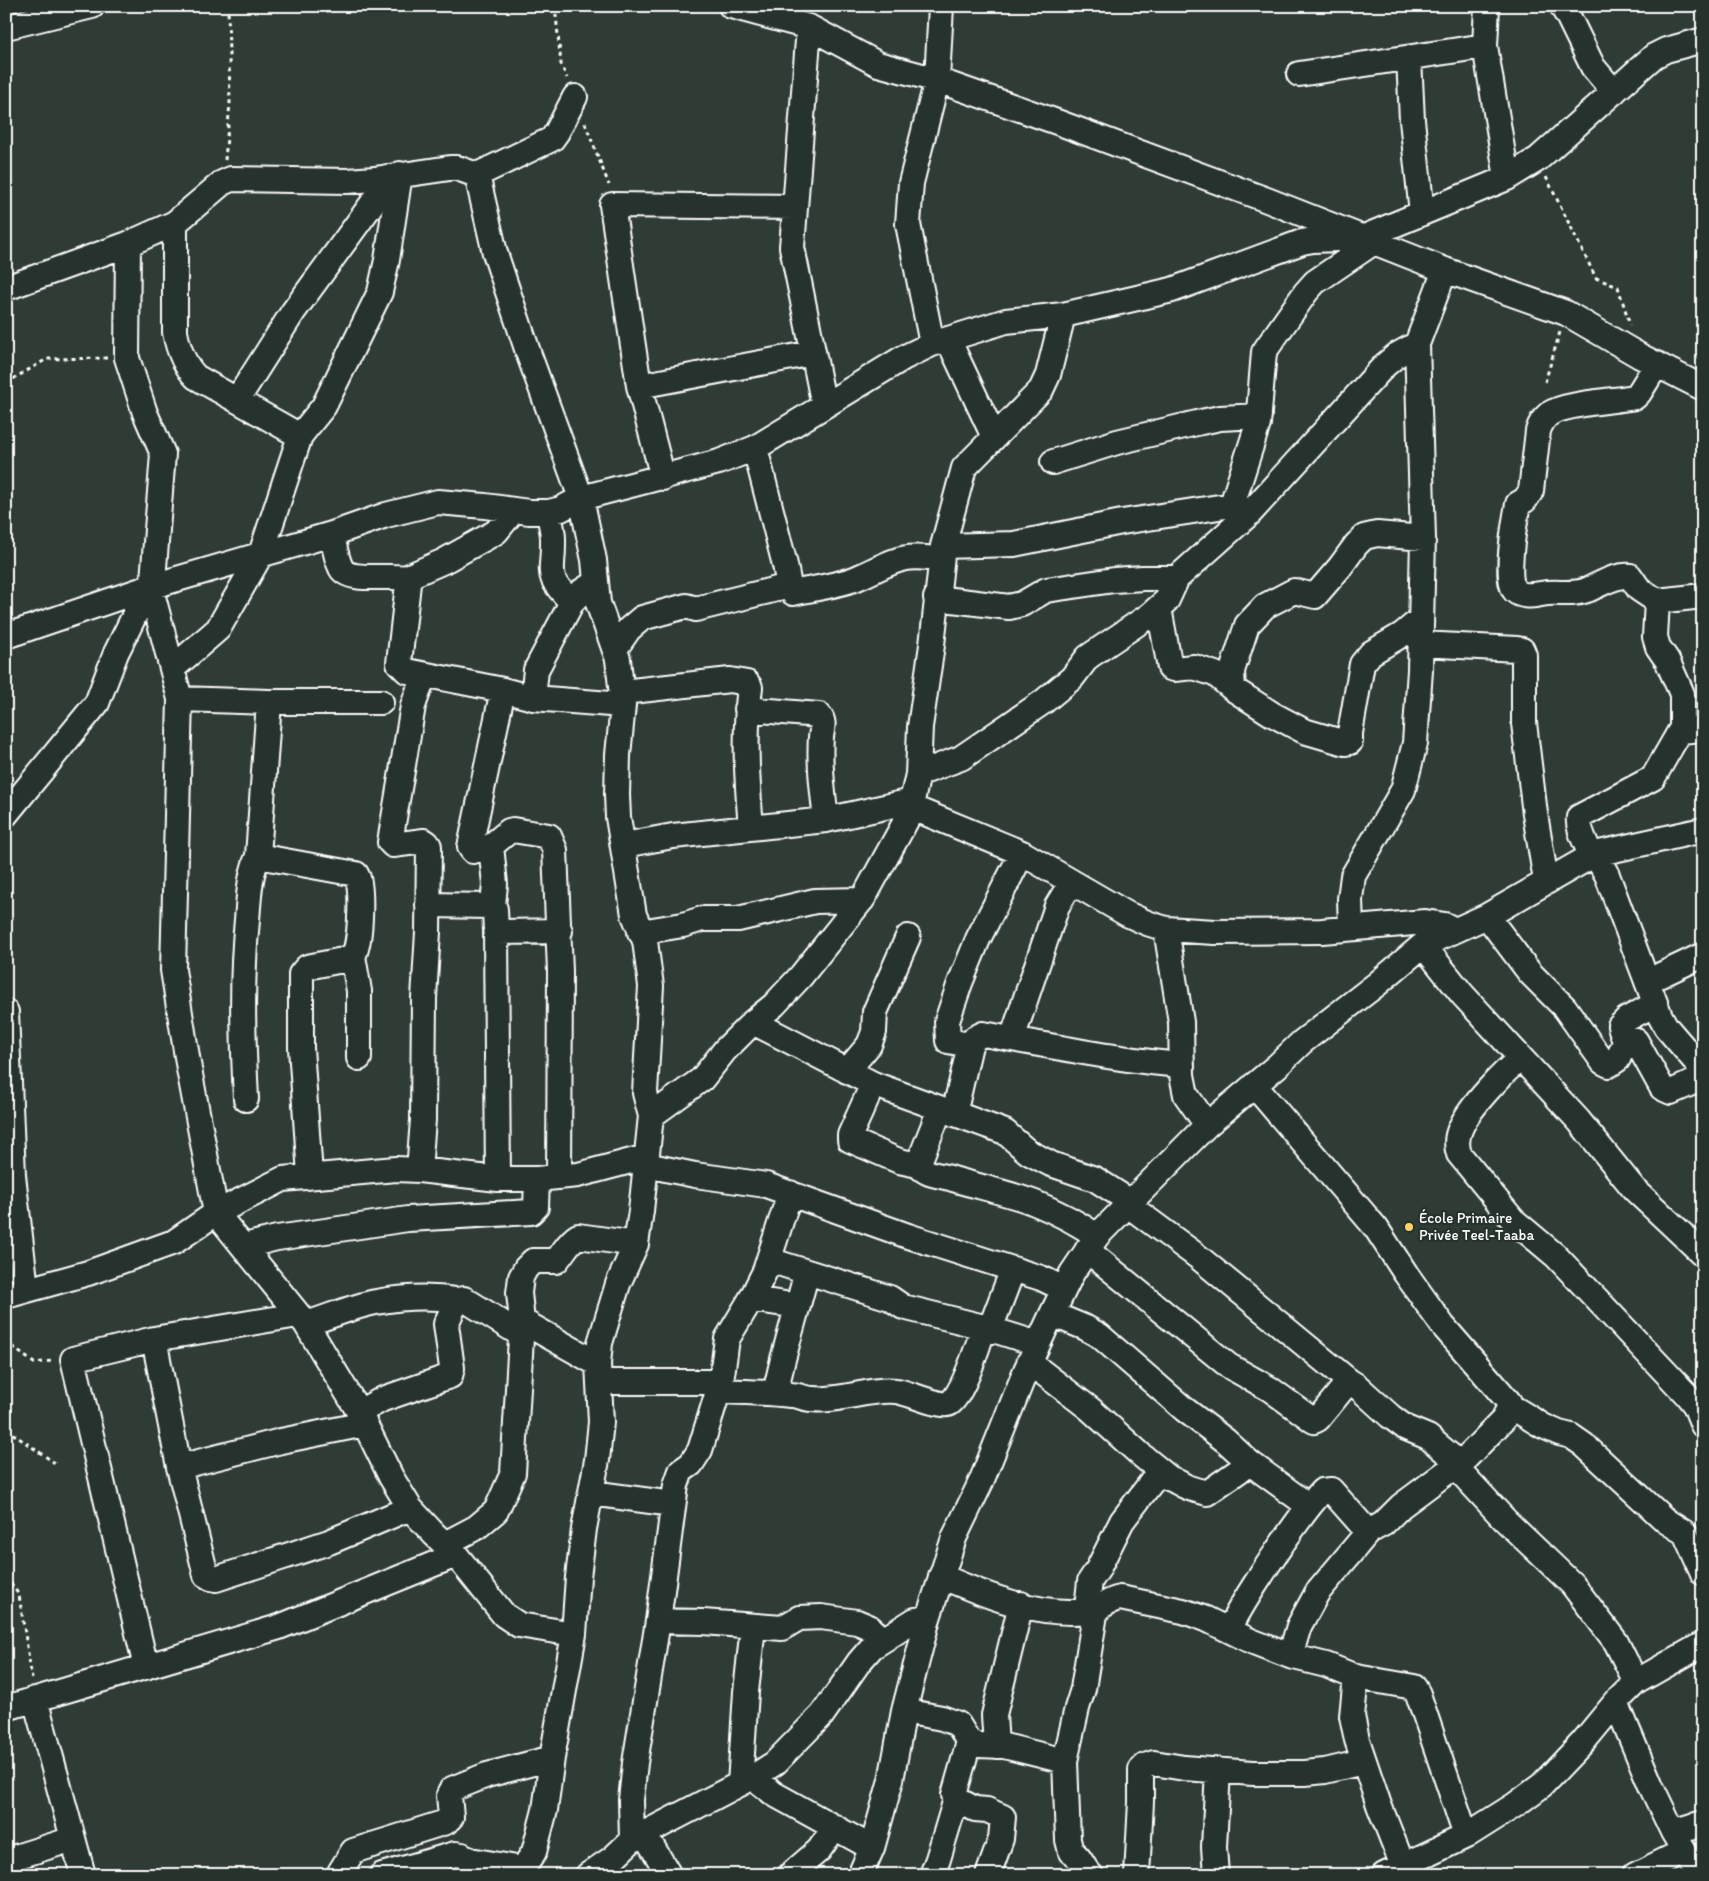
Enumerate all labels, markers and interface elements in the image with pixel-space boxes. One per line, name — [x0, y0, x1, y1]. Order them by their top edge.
place label: École Primaire Privée Teel-Taaba — [1419, 1209, 1534, 1244]
marker: École Primaire Privée Teel-Taaba — [1403, 1221, 1415, 1233]

